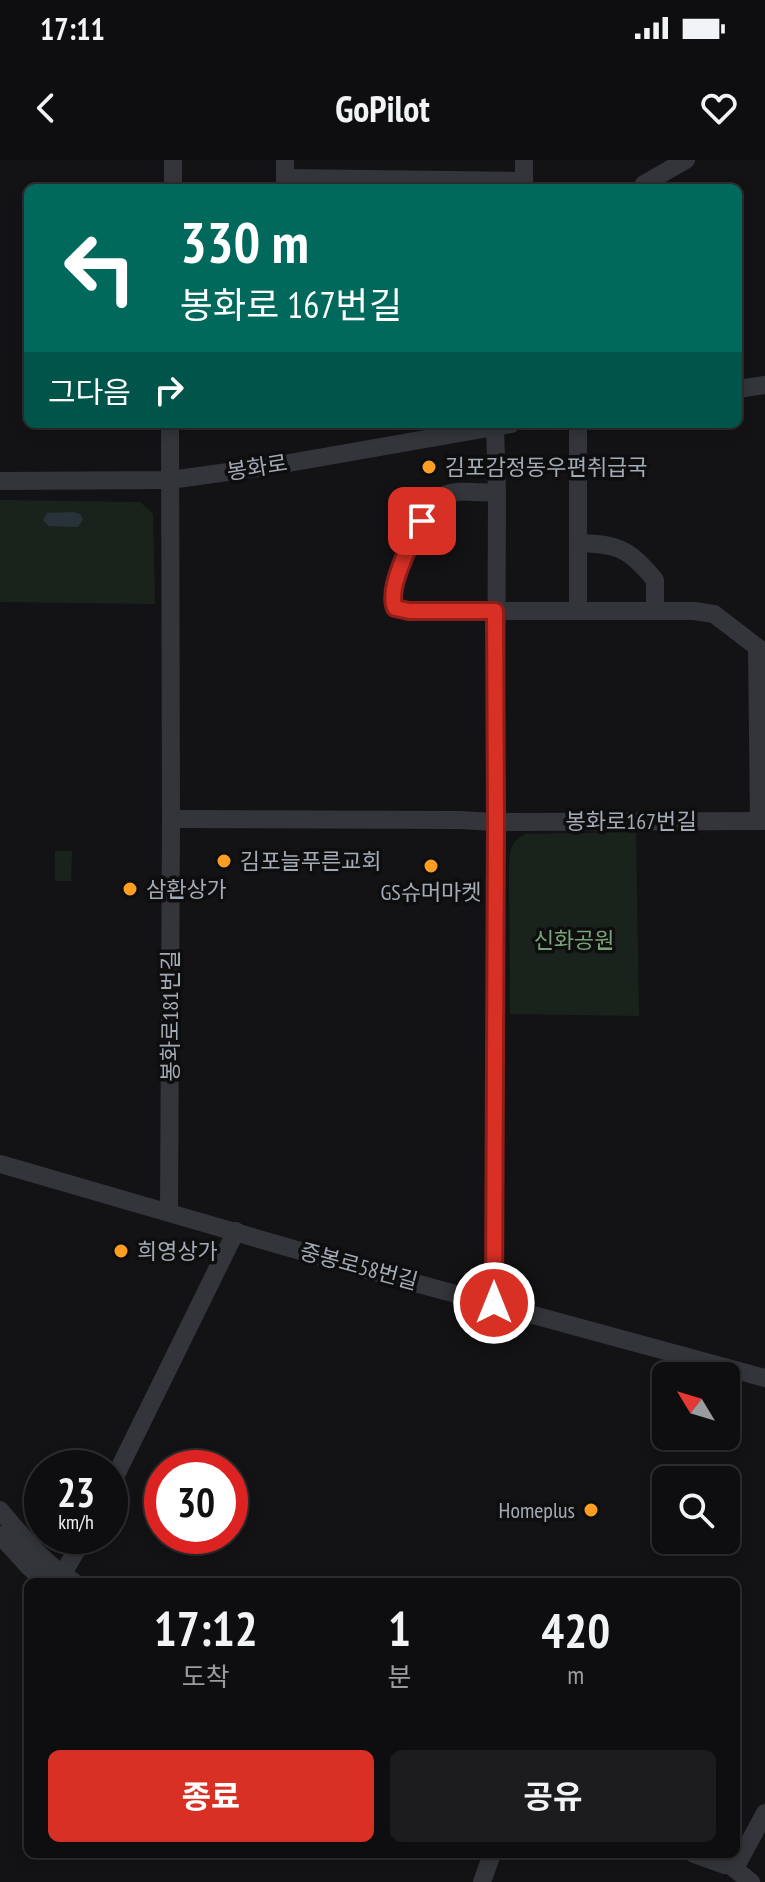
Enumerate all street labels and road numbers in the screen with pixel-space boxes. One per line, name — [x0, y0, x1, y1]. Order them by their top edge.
street label: 봉화로 — [225, 448, 289, 486]
street label: 봉화로167번길 — [566, 807, 696, 835]
street label: 봉화로181번길 — [156, 951, 184, 1081]
street label: 중봉로58번길 — [297, 1237, 421, 1295]

